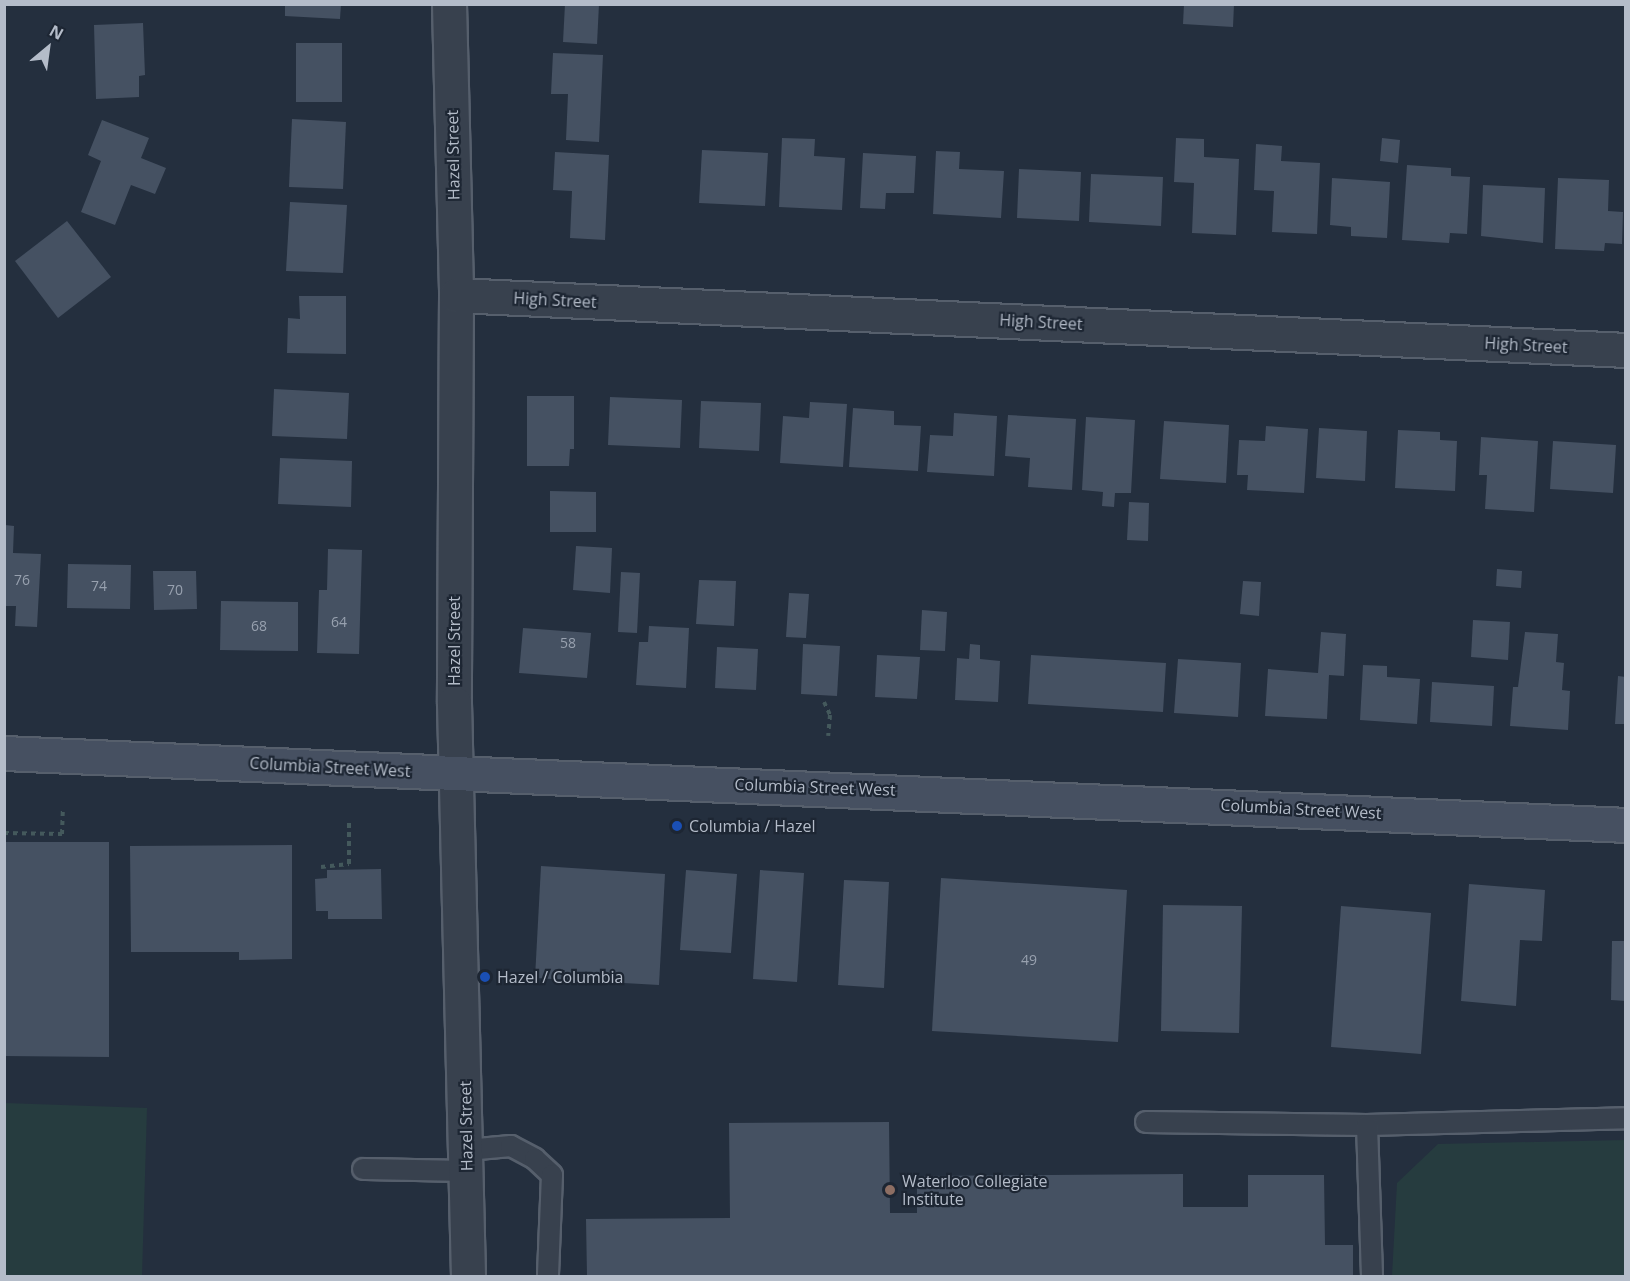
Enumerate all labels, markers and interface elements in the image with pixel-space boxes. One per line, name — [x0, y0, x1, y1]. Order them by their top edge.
north arrow — [18, 18, 78, 78]
text: N — [46, 19, 68, 45]
street label: Hazel Street — [443, 110, 463, 200]
street label: High Street — [513, 288, 597, 312]
street label: High Street — [999, 310, 1083, 334]
street label: High Street — [1484, 333, 1568, 357]
house number: 76 — [14, 572, 30, 588]
house number: 74 — [91, 578, 107, 594]
house number: 70 — [167, 582, 183, 598]
street label: Hazel Street — [444, 596, 464, 686]
house number: 64 — [331, 614, 347, 630]
house number: 68 — [251, 618, 267, 634]
house number: 58 — [560, 635, 576, 651]
street label: Columbia Street West — [249, 753, 411, 781]
street label: Columbia Street West — [734, 775, 896, 799]
street label: Columbia Street West — [1220, 795, 1382, 823]
place label: Columbia / Hazel — [689, 816, 815, 836]
marker: Columbia / Hazel — [670, 819, 684, 833]
house number: 49 — [1021, 952, 1037, 968]
place label: Hazel / Columbia — [497, 967, 623, 987]
marker: Hazel / Columbia — [478, 970, 492, 984]
street label: Hazel Street — [456, 1081, 476, 1171]
place label: Waterloo Collegiate Institute — [902, 1171, 1047, 1209]
marker: Waterloo Collegiate Institute — [883, 1183, 897, 1197]

